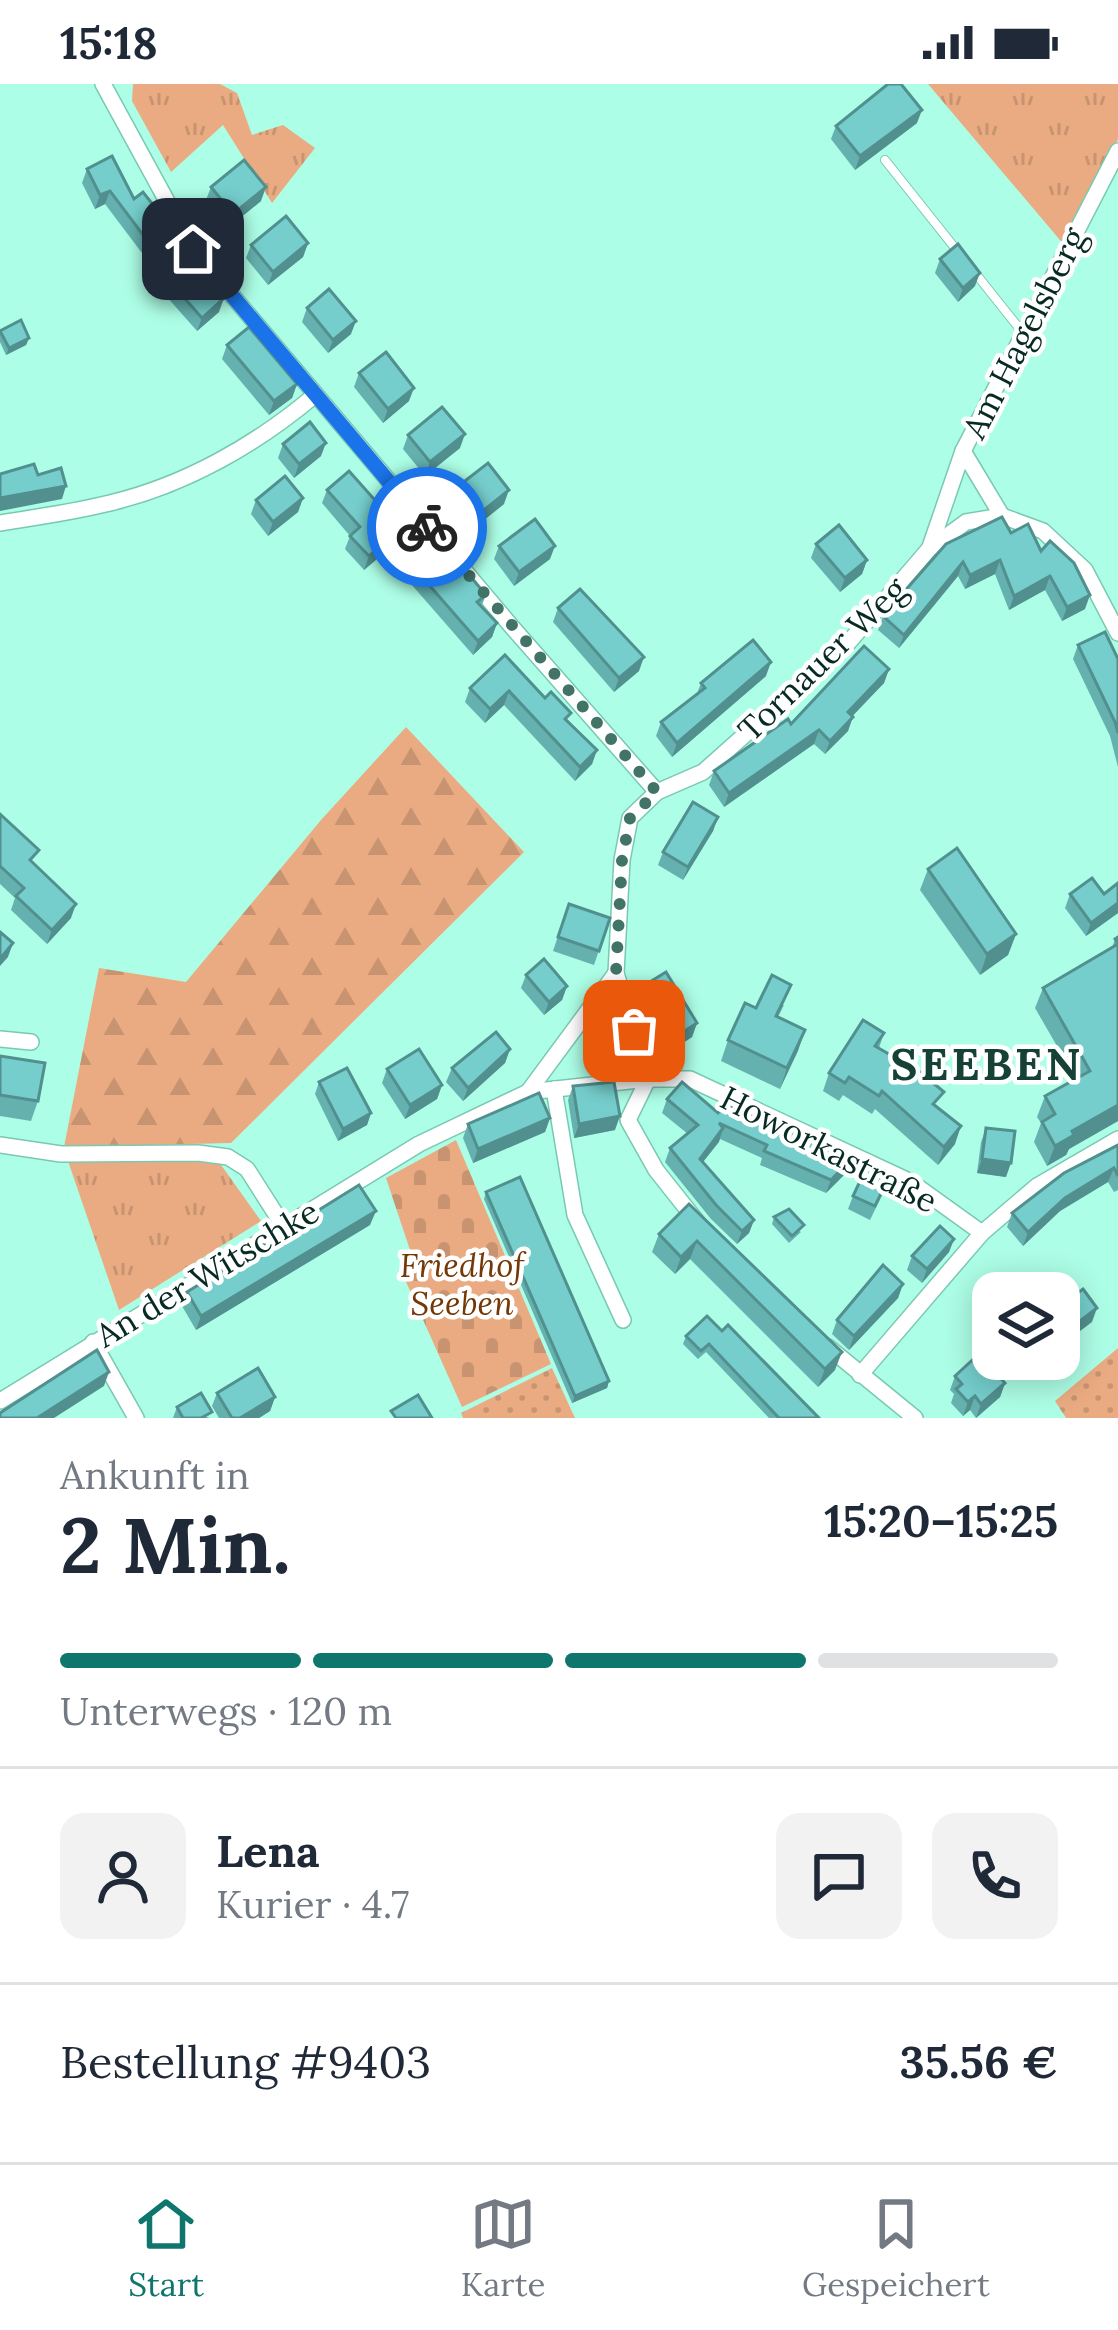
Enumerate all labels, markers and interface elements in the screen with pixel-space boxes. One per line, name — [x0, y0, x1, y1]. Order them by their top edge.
text: 15:18 — [60, 14, 158, 71]
pin — [142, 198, 244, 300]
icon: home — [160, 216, 226, 282]
street label: Am Hagelsberg — [952, 220, 1095, 446]
courier — [367, 467, 487, 587]
icon: bike — [394, 494, 460, 560]
street label: Tornauer Weg — [729, 568, 916, 750]
pin — [583, 980, 685, 1082]
icon: bag — [601, 998, 667, 1064]
district label: SEEBEN — [890, 1035, 1084, 1092]
street label: Howorkastraße — [714, 1076, 944, 1222]
street label: An der Witschke — [87, 1190, 326, 1357]
park label: Friedhof Seeben — [400, 1244, 526, 1324]
map controls — [972, 1272, 1080, 1380]
button: layers — [972, 1272, 1080, 1380]
text: Ankunft in — [60, 1450, 250, 1500]
text: 15:20–15:25 — [824, 1492, 1058, 1549]
text: 2 Min. — [60, 1495, 291, 1594]
text: Unterwegs · 120 m — [60, 1686, 392, 1736]
button: person — [60, 1813, 186, 1939]
button: chat — [776, 1813, 902, 1939]
button: phone — [932, 1813, 1058, 1939]
text: Lena — [216, 1822, 320, 1879]
text: Kurier · 4.7 — [216, 1879, 409, 1929]
text: Bestellung #9403 — [60, 2033, 431, 2090]
text: 35.56 € — [900, 2033, 1058, 2090]
tab: Start — [128, 2191, 204, 2305]
tab: Karte — [461, 2191, 545, 2305]
tab: Gespeichert — [802, 2191, 990, 2305]

